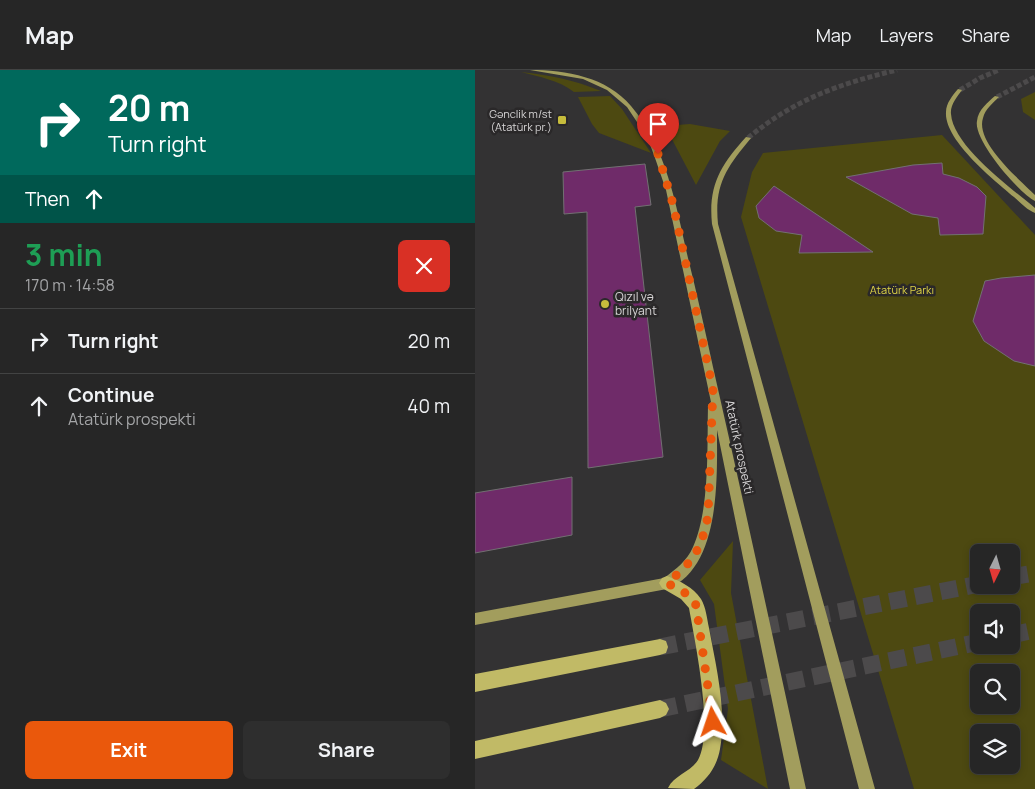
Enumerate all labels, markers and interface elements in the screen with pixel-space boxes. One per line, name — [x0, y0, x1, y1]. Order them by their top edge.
text: Map — [25, 18, 74, 51]
text: Map — [816, 23, 851, 47]
text: Layers — [879, 23, 933, 47]
text: Share — [961, 23, 1010, 47]
text: 20 m — [108, 84, 190, 132]
icon: right — [25, 90, 90, 155]
pin — [637, 103, 679, 154]
place label: Gənclik m/st (Atatürk pr.) — [489, 106, 552, 134]
icon: arrive — [644, 110, 672, 138]
marker: Gənclik m/st (Atatürk pr.) — [556, 114, 568, 126]
text: Turn right — [108, 129, 206, 159]
icon: ahead — [80, 185, 108, 213]
text: Then — [25, 186, 70, 212]
text: 3 min — [25, 234, 103, 275]
button: close — [398, 240, 450, 292]
text: 170 m · 14:58 — [25, 274, 115, 296]
park label: Atatürk Parkı — [870, 282, 934, 297]
place label: Qızıl və brilyant — [615, 288, 657, 319]
marker: Qızıl və brilyant — [599, 298, 611, 310]
icon: right — [25, 327, 53, 355]
text: Turn right — [68, 328, 158, 354]
text: 20 m — [408, 328, 450, 354]
text: Continue — [68, 382, 154, 408]
icon: ahead — [25, 392, 53, 420]
text: 40 m — [407, 393, 450, 419]
street label: Atatürk prospekti — [721, 398, 758, 496]
text: Atatürk prospekti — [68, 408, 196, 430]
north arrow — [970, 544, 1020, 594]
map controls — [970, 544, 1020, 774]
button: sound — [970, 604, 1020, 654]
button: search — [970, 664, 1020, 714]
position arrow — [686, 695, 738, 747]
button: Exit — [25, 721, 233, 779]
button: Share — [243, 721, 450, 779]
button: layers — [970, 724, 1020, 774]

